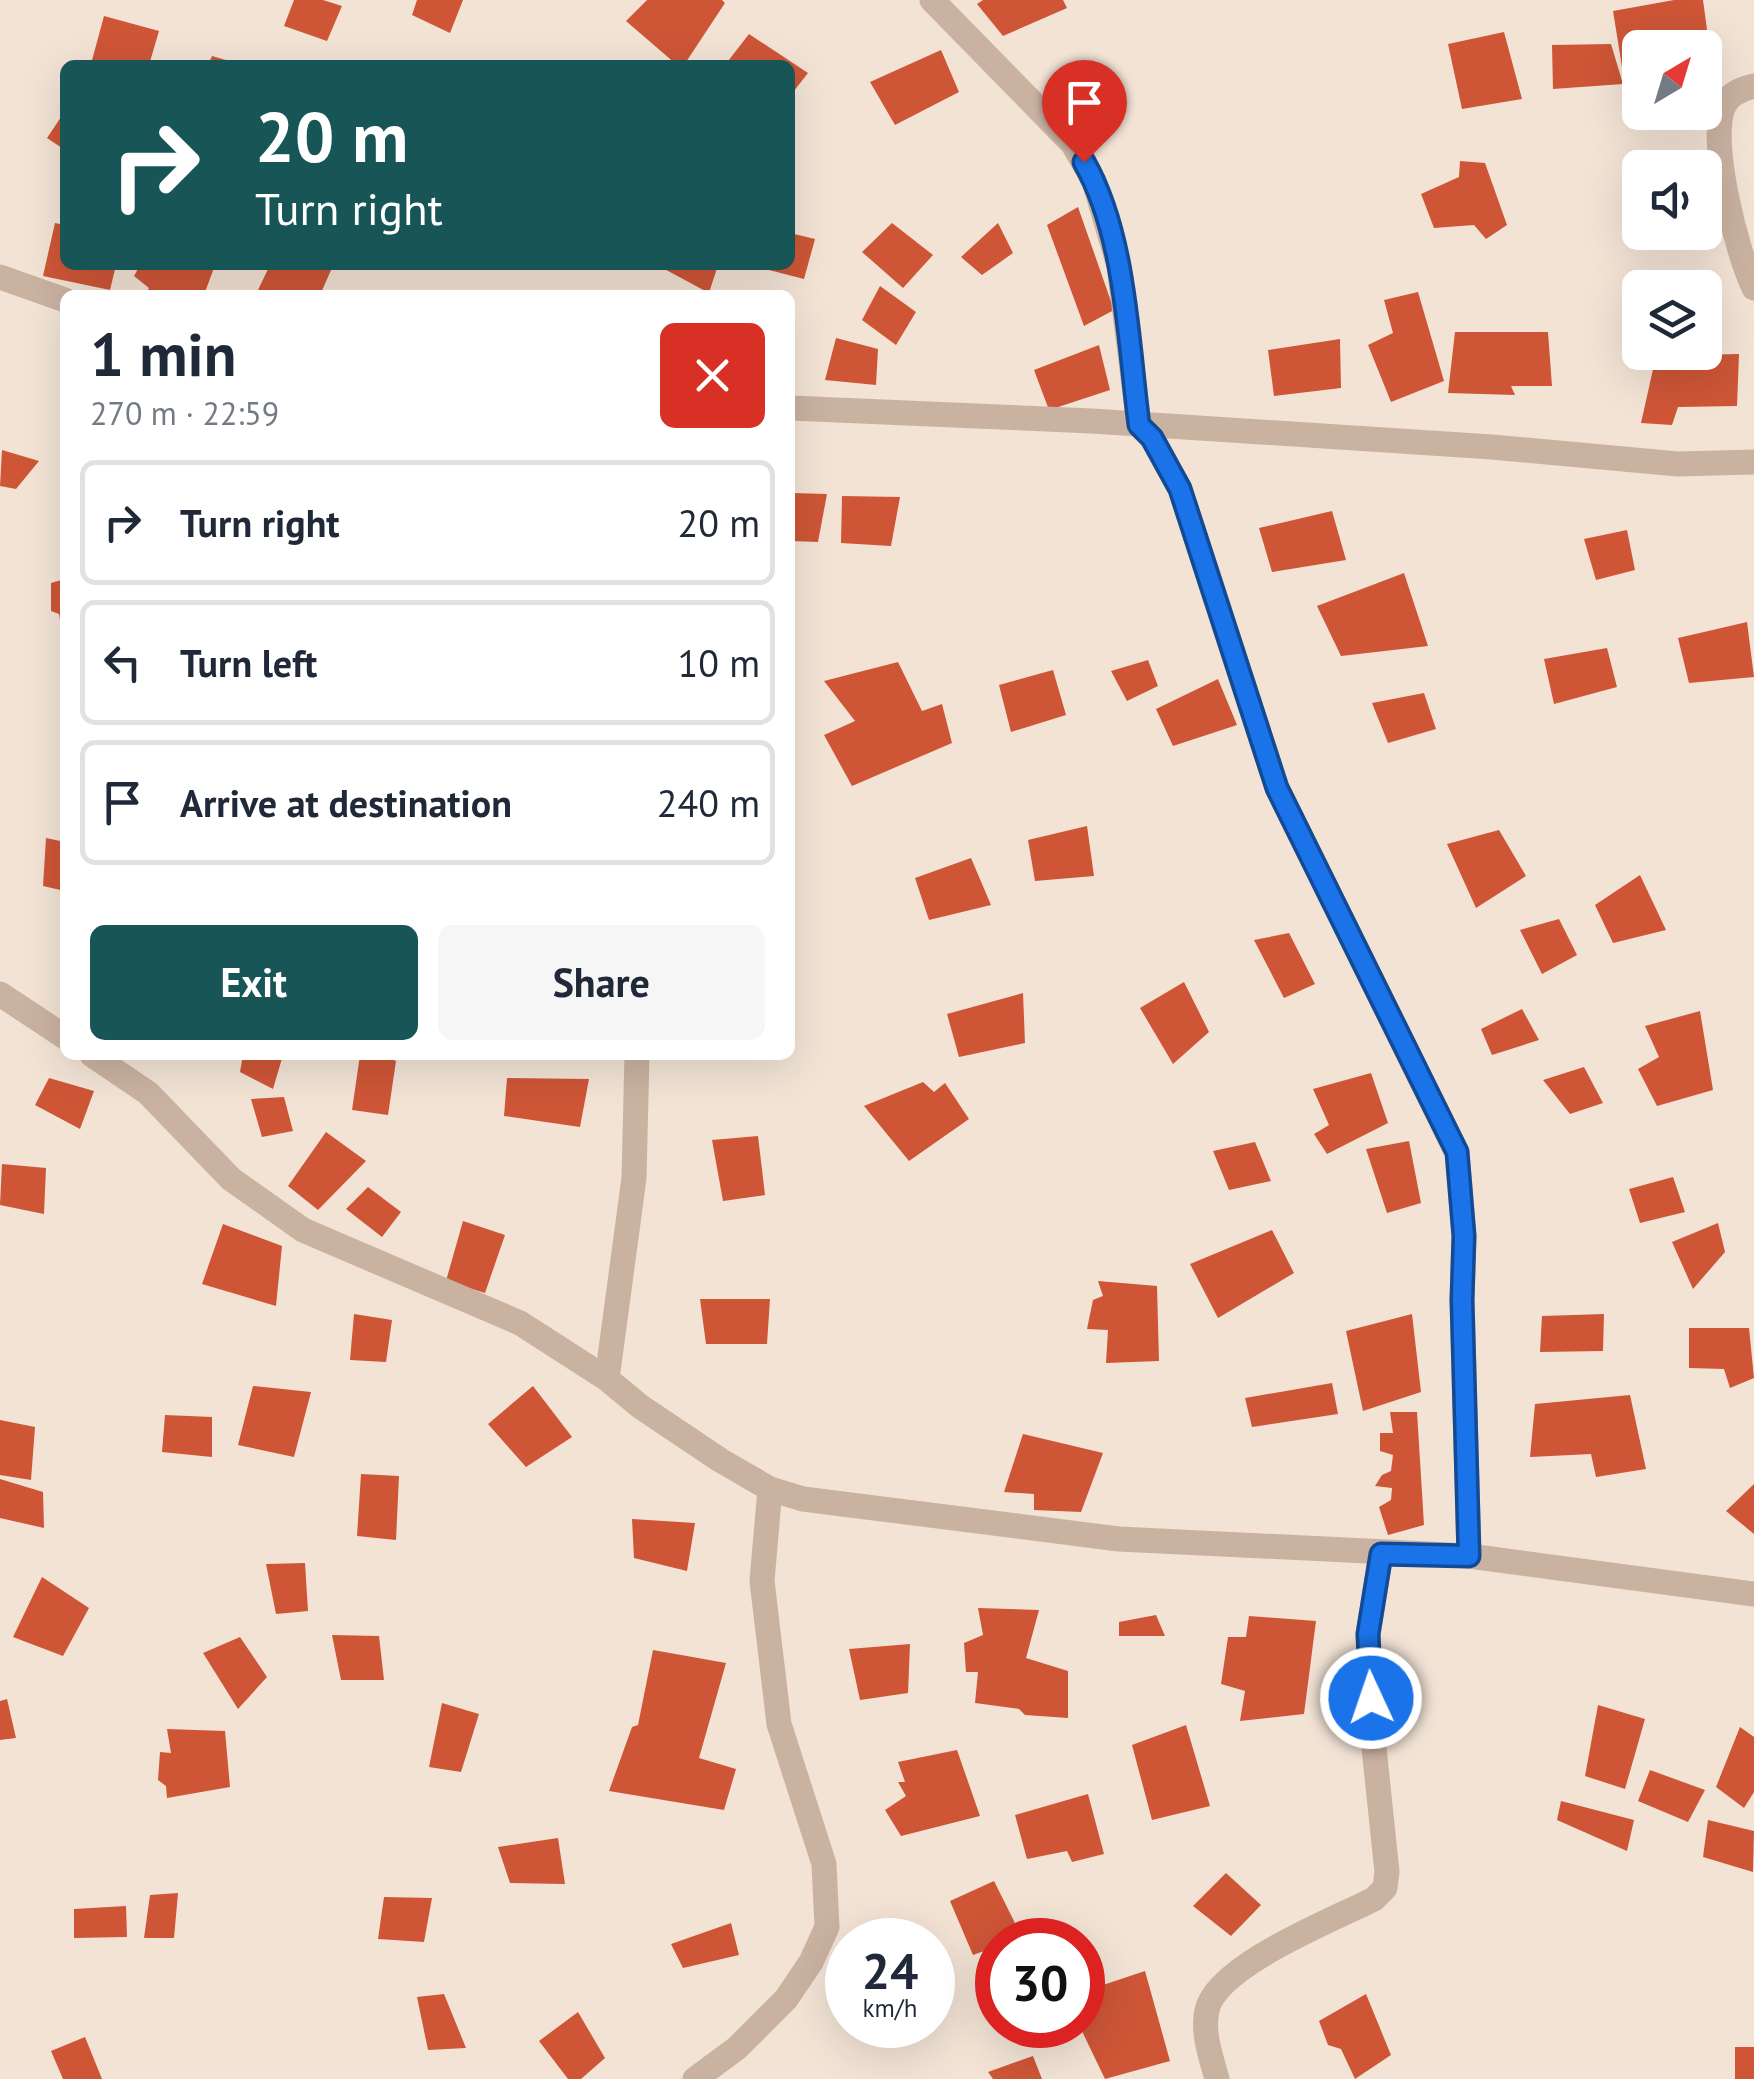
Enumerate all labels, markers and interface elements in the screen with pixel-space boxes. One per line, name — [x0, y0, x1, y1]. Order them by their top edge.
north arrow — [1622, 30, 1722, 130]
map controls — [1622, 30, 1722, 370]
pin — [1042, 60, 1127, 163]
icon: arrive — [1057, 75, 1112, 130]
text: 20 m — [255, 91, 408, 181]
icon: right — [90, 100, 220, 230]
button: sound — [1622, 150, 1722, 250]
text: Turn right — [255, 179, 443, 237]
button: layers — [1622, 270, 1722, 370]
text: 1 min — [90, 315, 236, 393]
button: close — [660, 323, 765, 428]
text: 270 m · 22:59 — [90, 392, 279, 434]
icon: right — [95, 495, 150, 550]
text: Turn right — [180, 498, 340, 547]
text: 20 m — [678, 498, 760, 547]
icon: left — [95, 635, 150, 690]
text: Turn left — [180, 638, 317, 687]
text: 10 m — [678, 638, 760, 687]
icon: arrive — [95, 775, 150, 830]
text: Arrive at destination — [180, 778, 512, 827]
text: 240 m — [657, 778, 760, 827]
button: Exit — [90, 925, 418, 1040]
button: Share — [438, 925, 765, 1040]
position arrow — [1319, 1646, 1423, 1750]
speed limit sign: 30 — [975, 1918, 1105, 2048]
text: 24 — [862, 1938, 918, 2003]
text: km/h — [863, 1992, 917, 2024]

